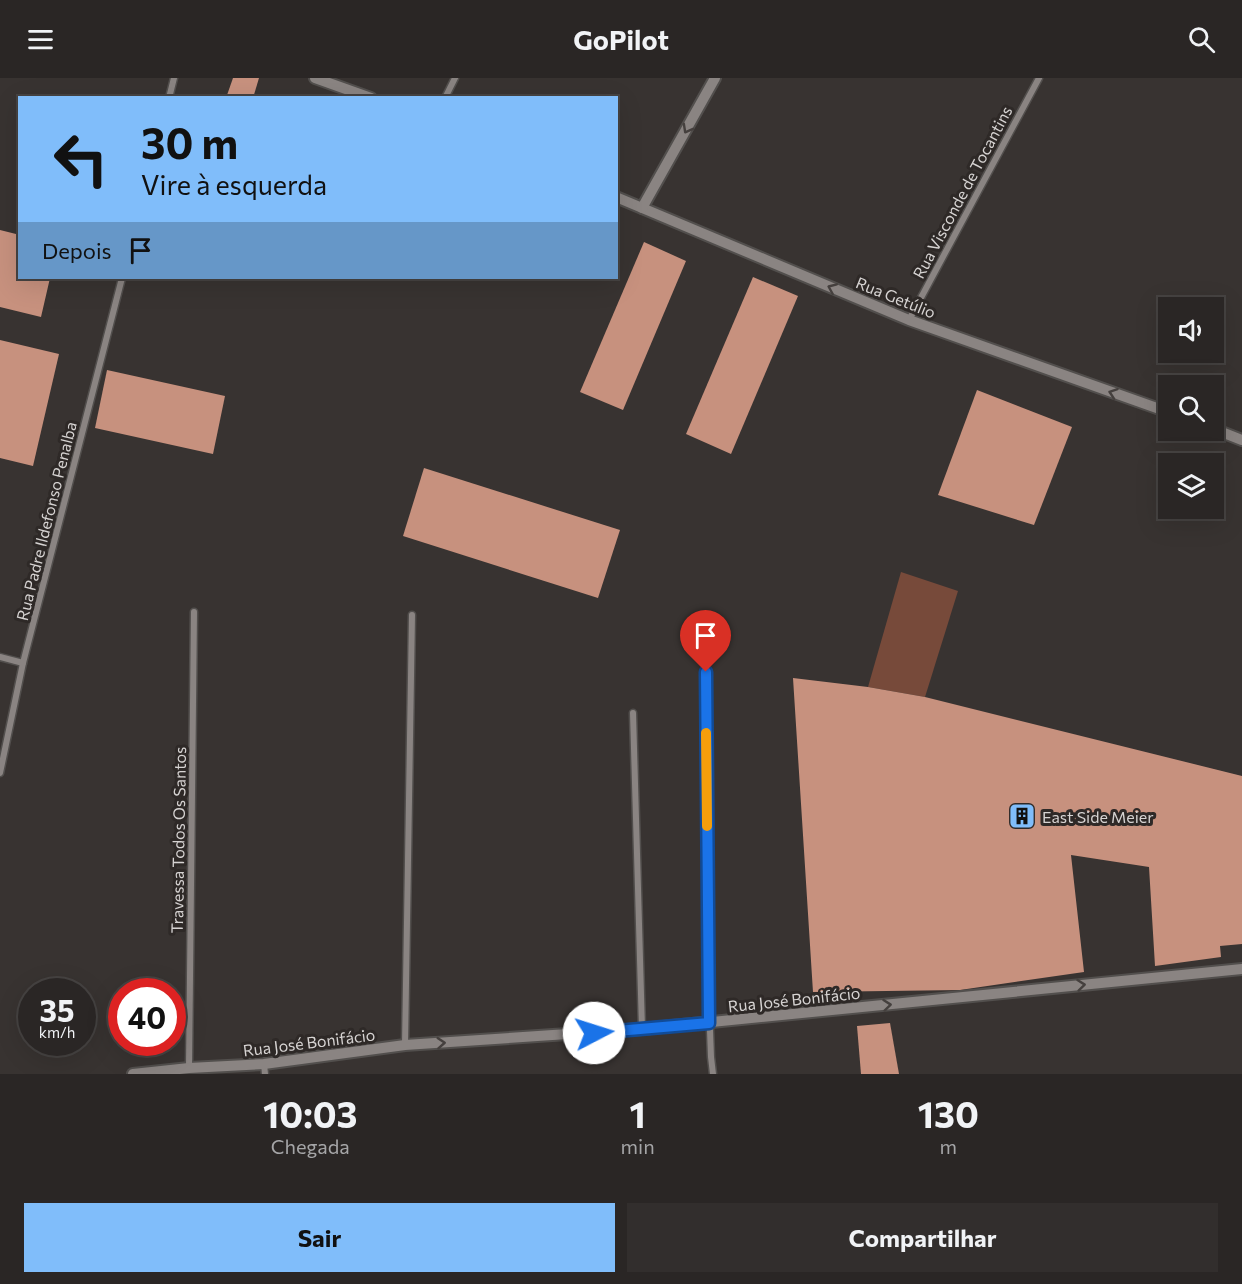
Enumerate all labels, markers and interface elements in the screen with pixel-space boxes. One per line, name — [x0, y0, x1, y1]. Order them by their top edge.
icon: menu — [24, 23, 57, 56]
text: GoPilot — [573, 23, 669, 56]
icon: search — [1185, 23, 1218, 56]
street label: Rua Visconde de Tocantins — [908, 102, 1016, 282]
text: 30 m — [141, 116, 238, 168]
icon: left — [42, 120, 120, 198]
one-way arrow — [682, 123, 694, 133]
text: Vire à esquerda — [141, 168, 327, 201]
icon: arrive — [124, 234, 157, 267]
text: Depois — [42, 237, 112, 264]
street label: Rua Getúlio — [853, 272, 939, 322]
one-way arrow — [828, 283, 839, 295]
map controls — [1158, 297, 1224, 519]
button: sound — [1158, 297, 1224, 363]
button: search — [1158, 375, 1224, 441]
one-way arrow — [1108, 388, 1119, 401]
street label: Rua Padre Ildefonso Penalba — [12, 419, 80, 623]
button: layers — [1158, 453, 1224, 519]
pin — [680, 610, 731, 672]
icon: arrive — [689, 619, 722, 652]
street label: Travessa Todos Os Santos — [167, 746, 189, 934]
building icon: East Side Meier — [1007, 801, 1037, 831]
place label: East Side Meier — [1042, 807, 1154, 826]
speed limit sign: 40 — [108, 978, 186, 1056]
one-way arrow — [1076, 979, 1085, 992]
street label: Rua José Bonifácio — [727, 983, 861, 1015]
text: 35 — [40, 991, 74, 1028]
one-way arrow — [882, 999, 891, 1012]
position arrow — [562, 1001, 626, 1065]
text: km/h — [39, 1023, 75, 1041]
street label: Rua José Bonifácio — [242, 1024, 376, 1060]
one-way arrow — [437, 1037, 446, 1050]
text: 10:03 — [263, 1091, 357, 1135]
text: 1 — [629, 1091, 646, 1135]
text: 130 — [918, 1091, 979, 1135]
text: Chegada — [271, 1134, 350, 1158]
text: min — [621, 1134, 655, 1158]
text: m — [940, 1134, 957, 1158]
button: Sair — [24, 1203, 615, 1272]
button: Compartilhar — [627, 1203, 1218, 1272]

